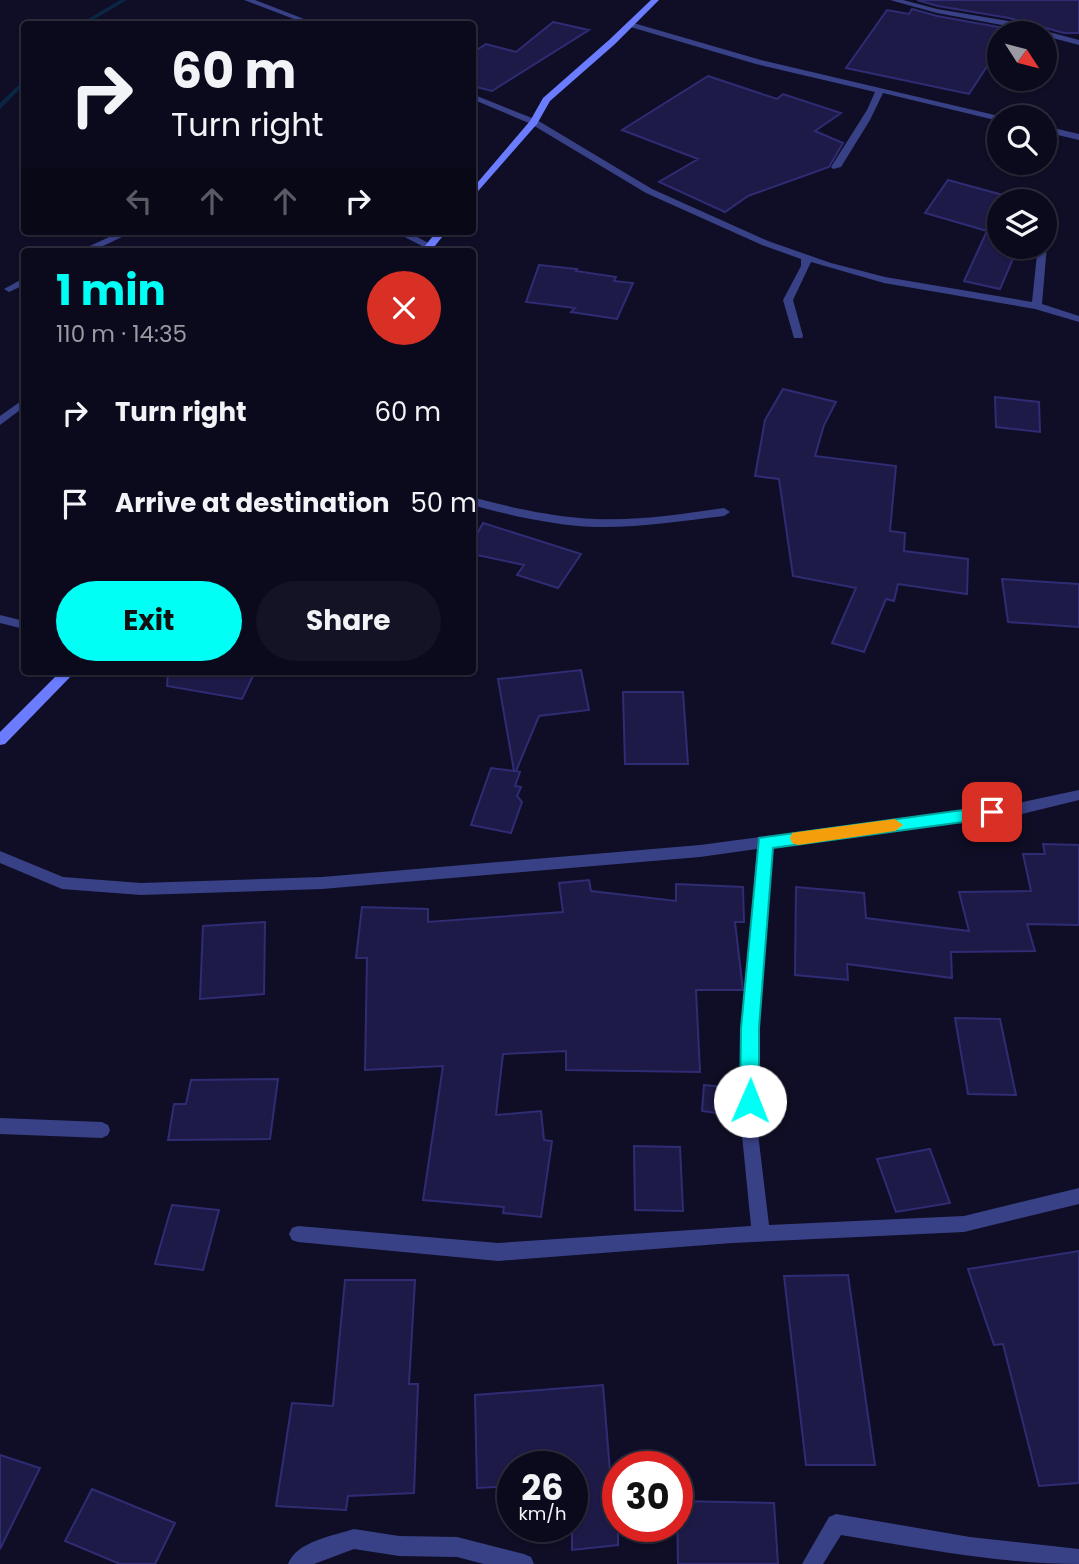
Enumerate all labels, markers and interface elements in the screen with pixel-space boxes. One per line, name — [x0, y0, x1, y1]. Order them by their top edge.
north arrow — [987, 21, 1057, 91]
map controls — [987, 21, 1057, 259]
text: 60 m — [171, 37, 296, 105]
icon: right — [56, 49, 147, 140]
text: Turn right — [171, 102, 323, 147]
button: search — [987, 105, 1057, 175]
icon: left — [120, 182, 158, 220]
icon: ahead — [193, 182, 231, 220]
icon: ahead — [266, 182, 304, 220]
icon: right — [339, 182, 377, 220]
button: layers — [987, 189, 1057, 259]
text: 1 min — [56, 261, 166, 320]
button: close — [367, 271, 441, 345]
text: 110 m · 14:35 — [56, 318, 187, 350]
icon: right — [56, 394, 94, 432]
text: Turn right — [115, 394, 247, 430]
text: 60 m — [374, 394, 441, 430]
icon: arrive — [56, 485, 94, 523]
text: Arrive at destination — [115, 485, 390, 521]
text: 50 m — [411, 485, 477, 521]
button: Exit — [56, 581, 242, 661]
button: Share — [256, 581, 441, 661]
pin — [962, 782, 1022, 842]
icon: arrive — [973, 793, 1011, 831]
position arrow — [713, 1064, 787, 1138]
speed limit sign: 30 — [602, 1451, 693, 1542]
text: 26 — [521, 1463, 564, 1512]
text: km/h — [519, 1501, 566, 1526]

